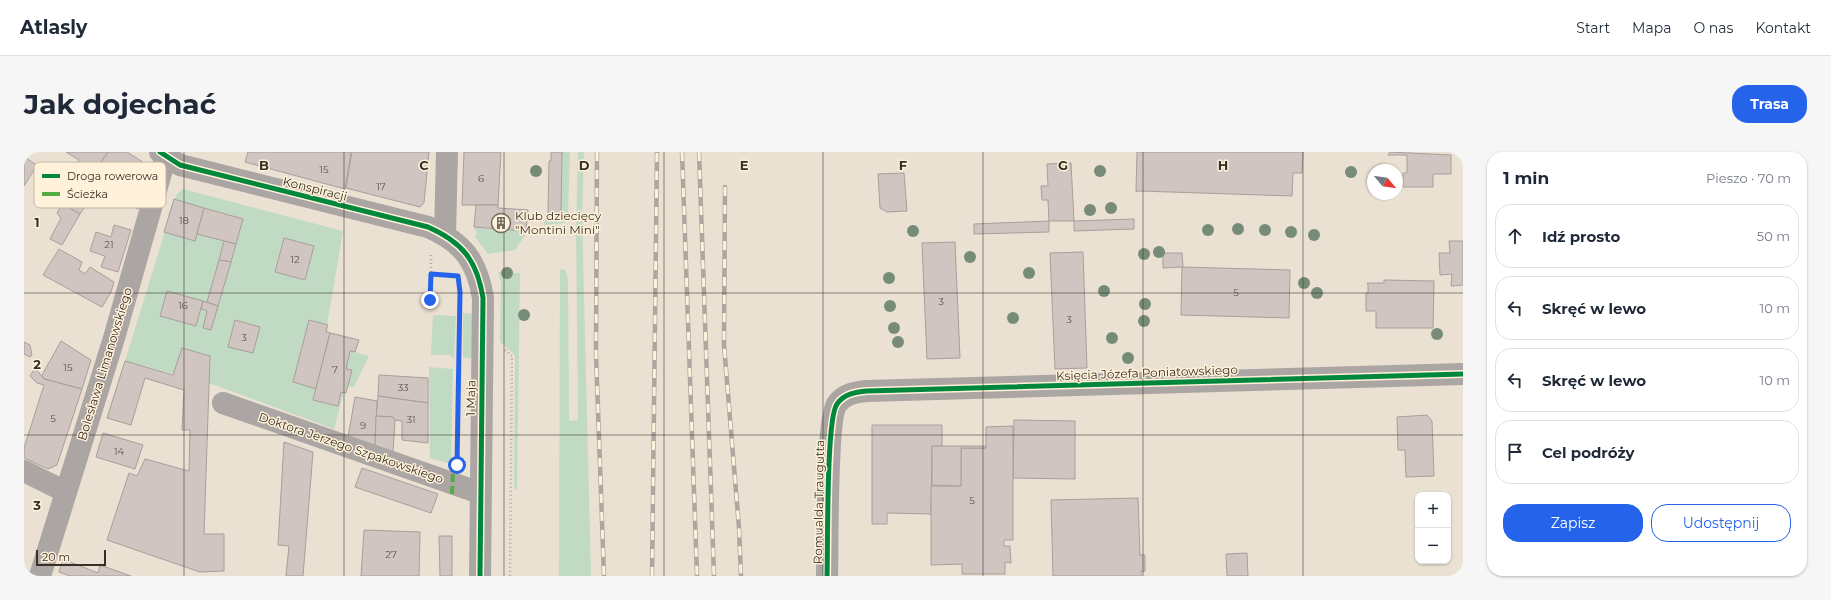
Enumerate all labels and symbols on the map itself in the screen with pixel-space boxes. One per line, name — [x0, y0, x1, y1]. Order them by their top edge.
text: B — [259, 157, 269, 173]
text: C — [419, 157, 429, 173]
text: D — [579, 157, 590, 173]
text: E — [740, 157, 749, 173]
text: F — [899, 157, 907, 173]
text: G — [1058, 157, 1068, 173]
text: H — [1218, 157, 1228, 173]
legend — [34, 162, 166, 208]
house number: 15 — [319, 163, 329, 176]
north arrow — [1367, 164, 1403, 200]
text: Droga rowerowa — [67, 169, 158, 183]
house number: 6 — [478, 172, 484, 185]
street label: Konspiracji — [281, 173, 349, 204]
house number: 17 — [376, 180, 386, 193]
text: Ścieżka — [67, 187, 108, 201]
place label: Klub dziecięcy "Montini Mini" — [515, 208, 602, 237]
building icon: Klub dziecięcy "Montini Mini" — [490, 212, 512, 234]
text: 1 — [34, 214, 40, 230]
house number: 18 — [179, 214, 189, 227]
house number: 21 — [104, 238, 114, 251]
house number: 12 — [290, 253, 300, 266]
street label: Bolesława Limanowskiego — [74, 286, 135, 442]
house number: 5 — [1233, 286, 1239, 299]
route end — [421, 291, 439, 309]
house number: 3 — [938, 295, 944, 308]
house number: 16 — [178, 299, 188, 312]
house number: 3 — [1066, 313, 1072, 326]
house number: 3 — [241, 331, 247, 344]
text: 2 — [33, 356, 41, 372]
house number: 15 — [63, 361, 73, 374]
street label: Księcia Józefa Poniatowskiego — [1056, 362, 1238, 383]
house number: 7 — [332, 363, 338, 376]
street label: 1 Maja — [463, 380, 478, 416]
house number: 33 — [397, 381, 409, 394]
street label: Doktora Jerzego Szpakowskiego — [257, 409, 445, 486]
house number: 5 — [50, 412, 56, 425]
house number: 31 — [406, 413, 416, 426]
house number: 9 — [360, 419, 366, 432]
street label: Romualda Traugutta — [810, 440, 827, 564]
house number: 14 — [114, 445, 124, 458]
route start — [448, 456, 466, 474]
house number: 5 — [969, 494, 975, 507]
text: 3 — [32, 497, 41, 513]
scale bar — [36, 548, 106, 567]
house number: 27 — [385, 548, 397, 561]

